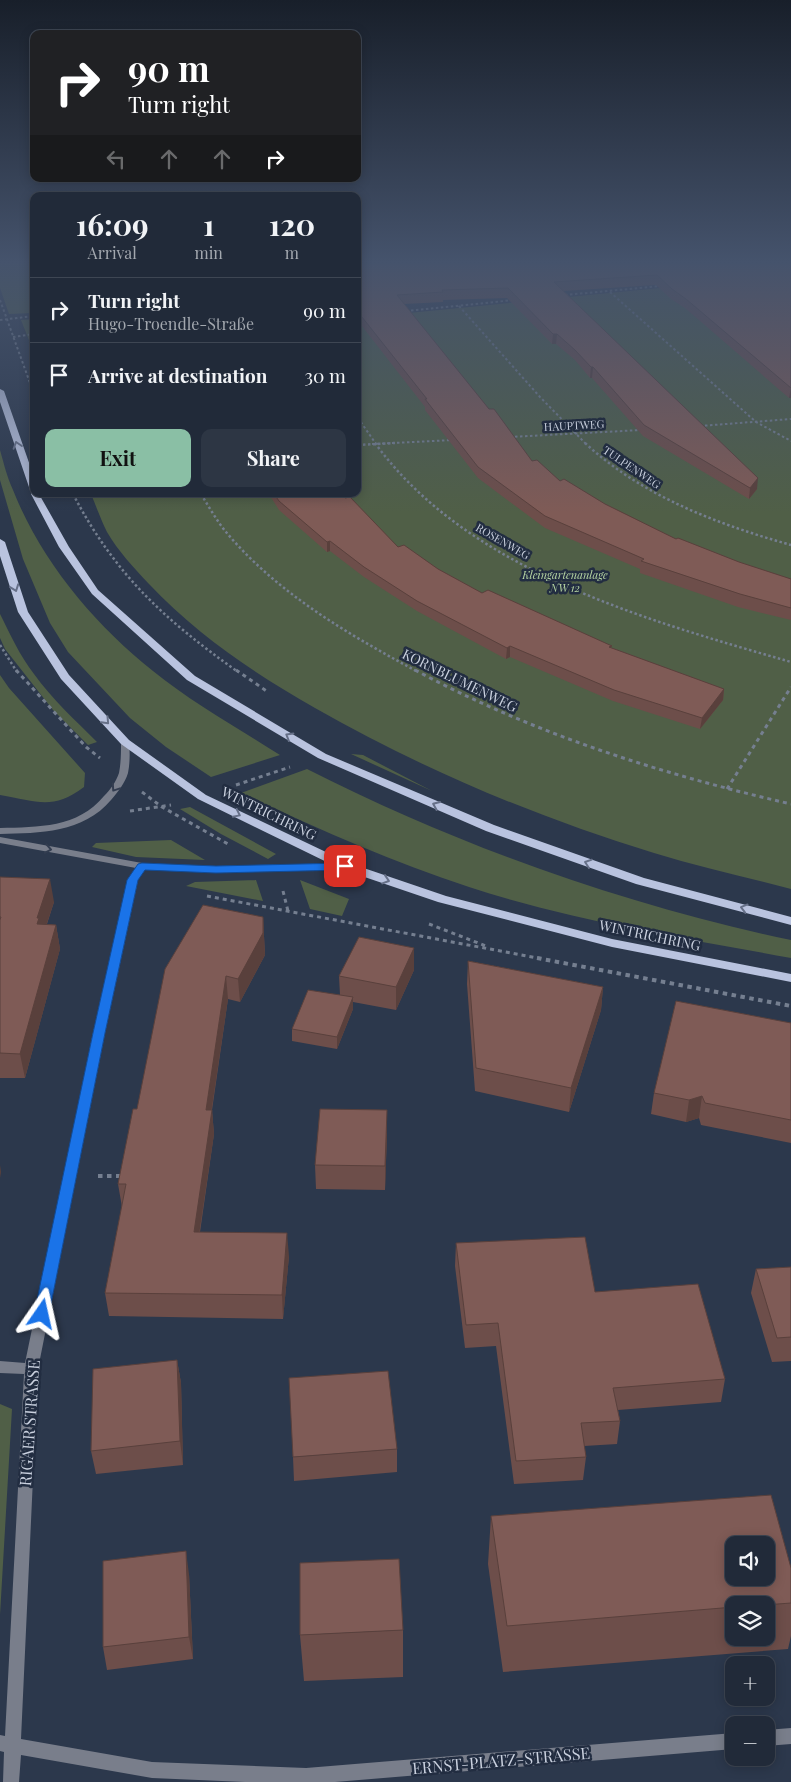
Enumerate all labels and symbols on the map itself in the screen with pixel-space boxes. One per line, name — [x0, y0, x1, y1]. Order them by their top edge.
street label: HAUPTWEG — [543, 416, 605, 434]
one-way arrow — [13, 441, 23, 449]
street label: TULPENWEG — [600, 442, 664, 492]
street label: ROSENWEG — [473, 519, 533, 563]
park label: Kleingartenanlage NW 12 — [521, 567, 608, 595]
one-way arrow — [9, 583, 19, 592]
street label: KORNBLUMENWEG — [399, 644, 521, 716]
one-way arrow — [100, 715, 109, 724]
one-way arrow — [286, 733, 295, 743]
street label: WINTRICHRING — [217, 781, 320, 844]
one-way arrow — [112, 782, 121, 792]
one-way arrow — [432, 801, 441, 812]
one-way arrow — [232, 808, 241, 818]
one-way arrow — [44, 843, 52, 853]
pin — [324, 845, 366, 887]
one-way arrow — [584, 859, 593, 869]
one-way arrow — [381, 874, 390, 884]
one-way arrow — [740, 904, 748, 914]
street label: WINTRICHRING — [596, 915, 703, 955]
position arrow — [15, 1287, 67, 1339]
street label: RIGAER STRASSE — [14, 1359, 44, 1487]
street label: ERNST-PLATZ-STRASSE — [411, 1742, 591, 1778]

